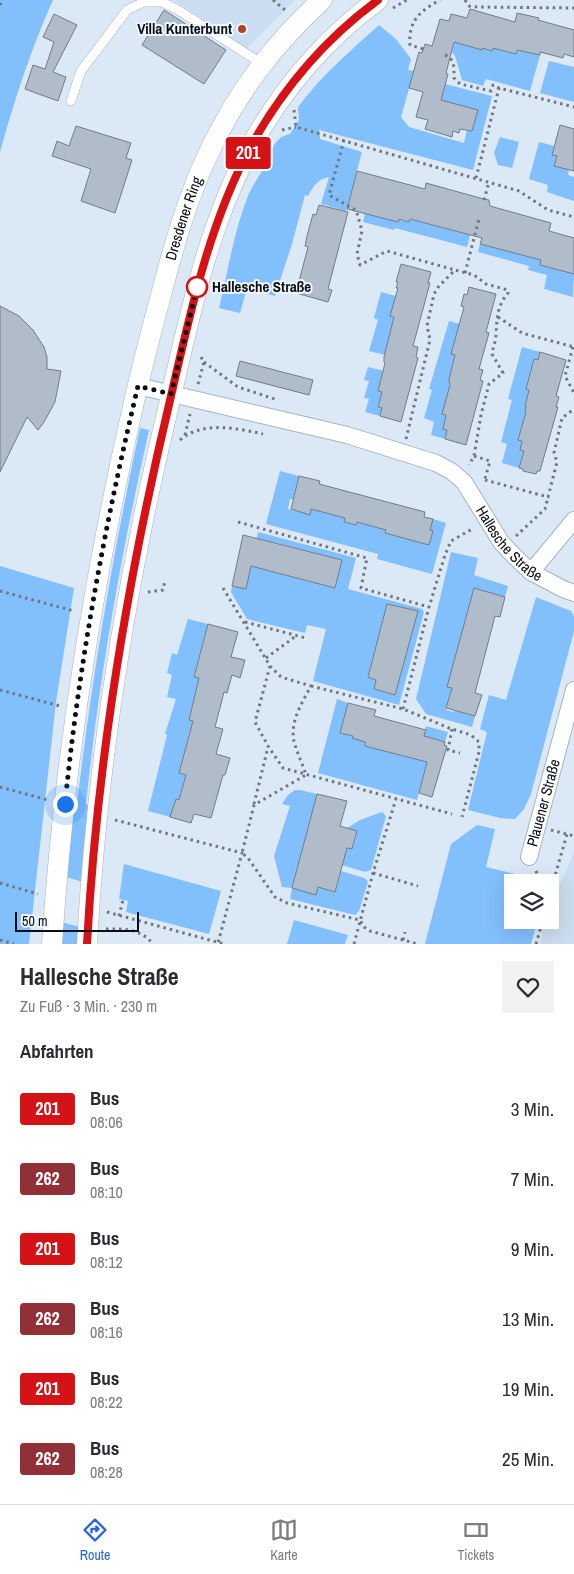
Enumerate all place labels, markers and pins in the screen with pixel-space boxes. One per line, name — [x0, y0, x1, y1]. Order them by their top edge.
place label: Villa Kunterbunt — [137, 18, 232, 39]
marker: Villa Kunterbunt — [236, 23, 248, 35]
marker: Hallesche Straße — [186, 276, 208, 298]
place label: Hallesche Straße — [212, 276, 311, 297]

